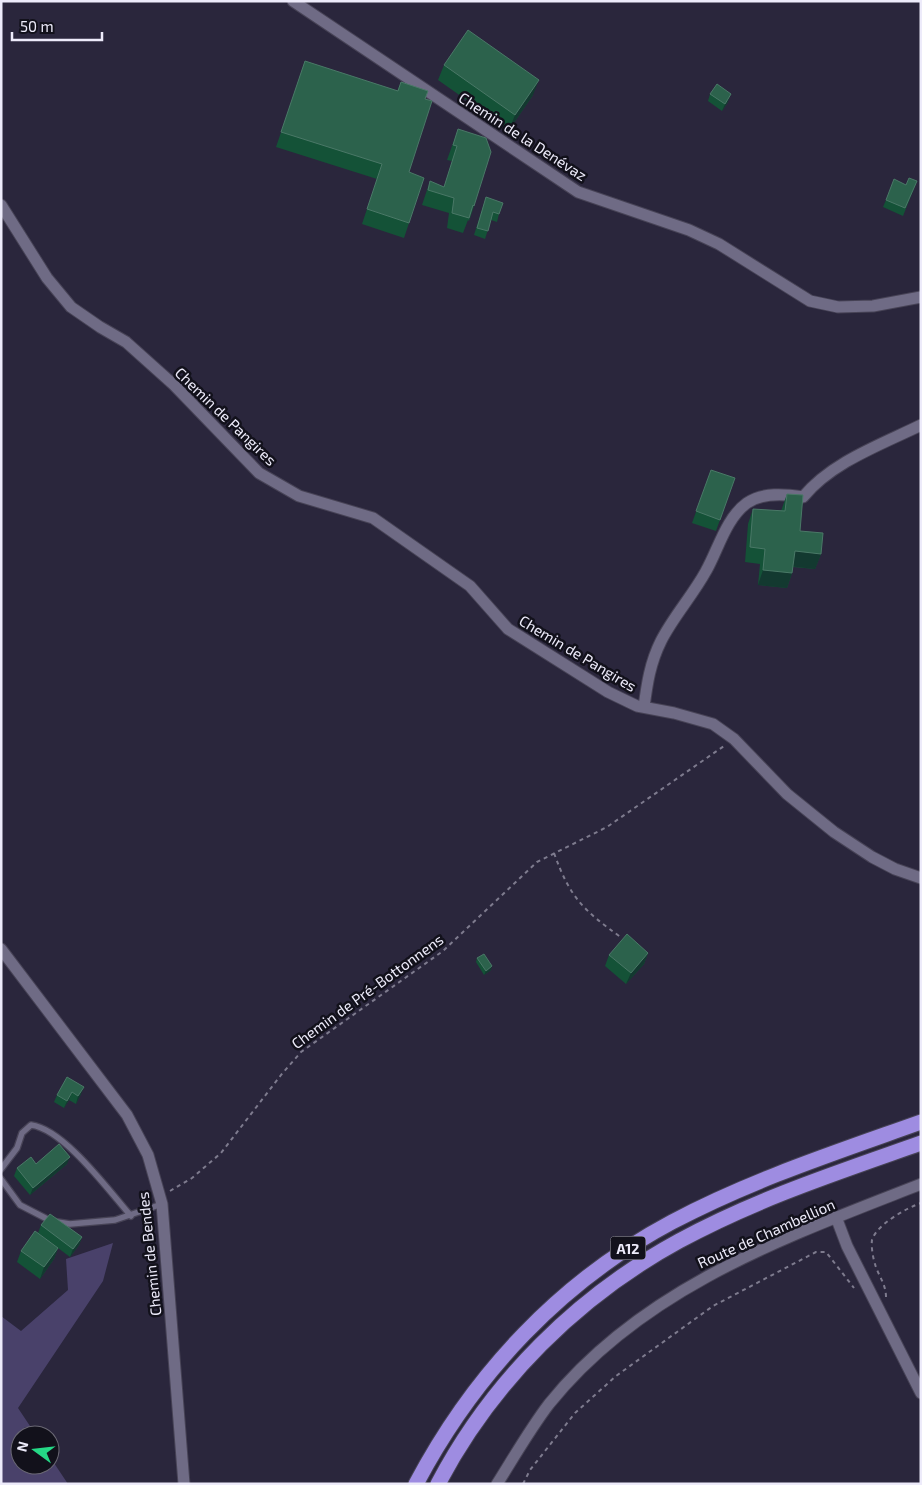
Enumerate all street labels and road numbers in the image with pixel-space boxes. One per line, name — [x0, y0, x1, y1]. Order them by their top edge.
street label: Chemin de la Denévaz — [456, 88, 590, 184]
street label: Chemin de Pangires — [172, 363, 280, 469]
street label: Chemin de Pangires — [516, 611, 640, 695]
street label: Chemin de Pré-Bottonnens — [288, 930, 446, 1052]
street label: Chemin de Bendes — [134, 1191, 164, 1317]
street label: Route de Chambellion — [695, 1195, 837, 1271]
road number: A12 — [610, 1236, 646, 1260]

